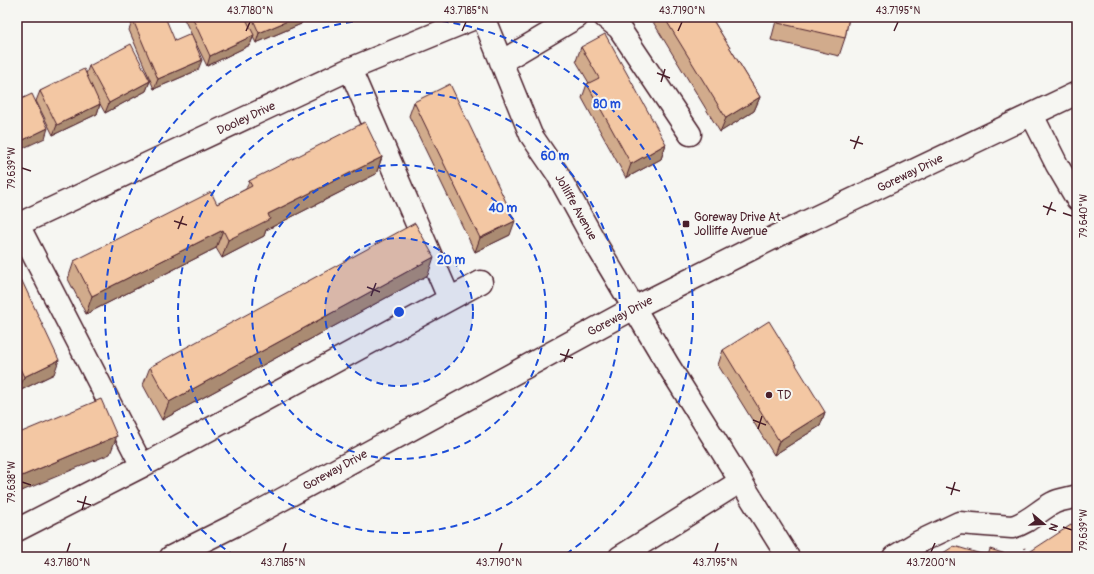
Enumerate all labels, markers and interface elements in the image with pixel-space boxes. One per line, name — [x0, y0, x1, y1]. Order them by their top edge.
text: 43.7180°N — [227, 5, 273, 17]
text: 43.7185°N — [444, 5, 488, 17]
text: 43.7190°N — [659, 5, 705, 17]
text: 43.7195°N — [876, 5, 920, 17]
text: 80 m — [593, 97, 621, 112]
street label: Dooley Drive — [215, 98, 278, 138]
text: 79.639°W — [6, 146, 18, 189]
text: 60 m — [541, 149, 570, 164]
street label: Goreway Drive — [875, 151, 946, 196]
street label: Jolliffe Avenue — [551, 172, 600, 243]
text: 79.640°W — [1078, 194, 1090, 238]
text: 40 m — [488, 201, 518, 216]
place label: Goreway Drive At Jolliffe Avenue — [694, 210, 781, 239]
marker: Goreway Drive At Jolliffe Avenue — [681, 219, 691, 229]
text: 20 m — [437, 253, 465, 268]
street label: Goreway Drive — [585, 293, 655, 340]
centre of rings — [392, 305, 406, 319]
place label: TD — [777, 388, 792, 403]
marker: TD — [764, 390, 774, 400]
street label: Goreway Drive — [300, 447, 370, 494]
text: 79.638°W — [6, 461, 18, 503]
north arrow — [1024, 504, 1064, 544]
text: 79.639°W — [1078, 508, 1090, 551]
text: N — [1045, 521, 1060, 533]
text: 43.7180°N — [44, 557, 90, 569]
text: 43.7185°N — [261, 557, 305, 569]
text: 43.7190°N — [476, 557, 522, 569]
text: 43.7195°N — [693, 557, 737, 569]
text: 43.7200°N — [906, 557, 956, 569]

